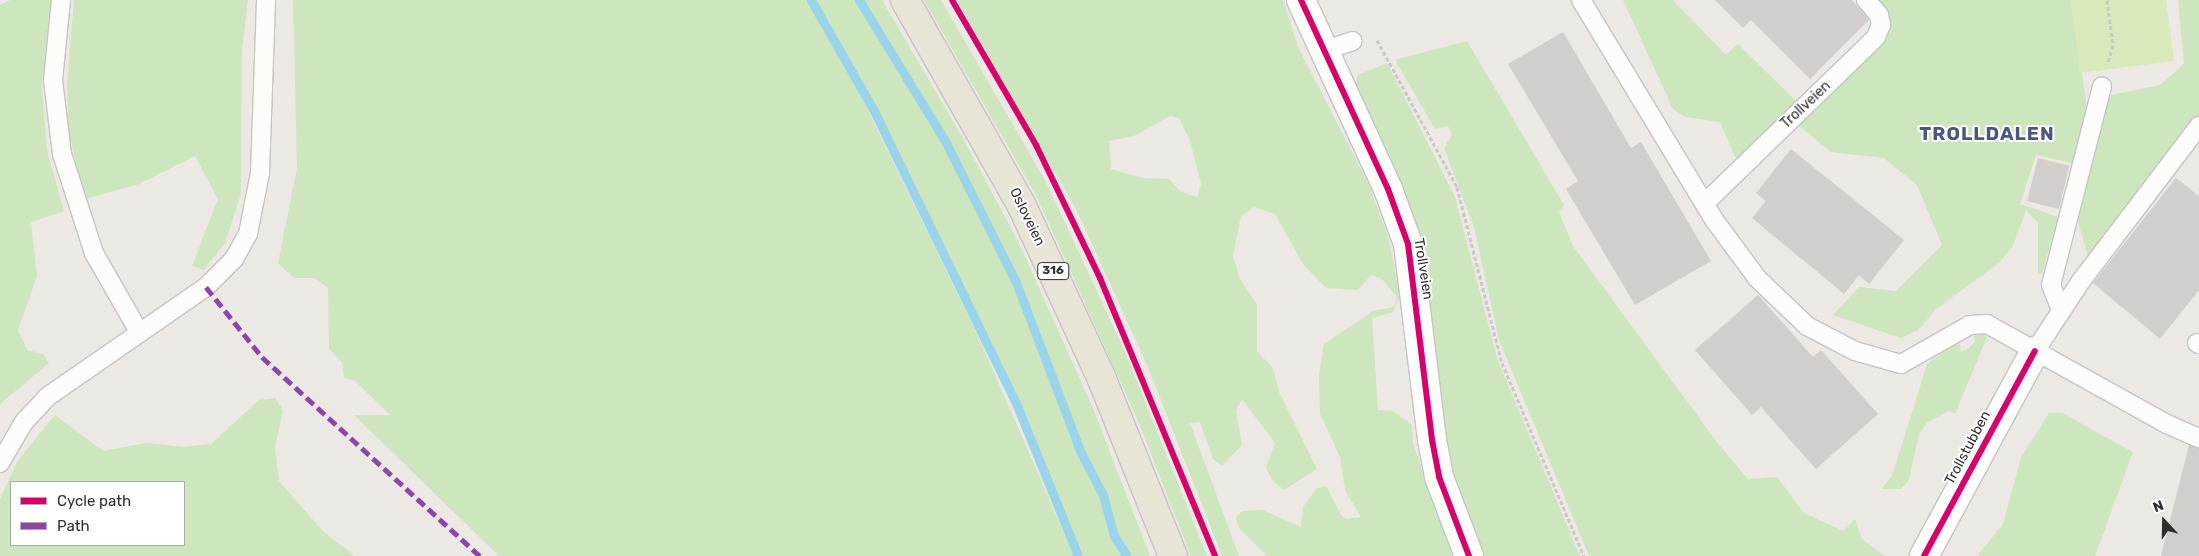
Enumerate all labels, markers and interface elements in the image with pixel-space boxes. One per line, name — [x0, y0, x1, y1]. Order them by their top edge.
street label: Trollveien — [1778, 78, 1834, 132]
district label: TROLLDALEN — [1918, 123, 2056, 145]
street label: Osloveien — [1006, 185, 1048, 249]
street label: Trollveien — [1410, 237, 1436, 301]
road number: 316 — [1037, 262, 1069, 280]
street label: Trollstubben — [1942, 408, 1994, 488]
legend — [10, 481, 185, 546]
text: Cycle path — [57, 492, 131, 510]
north arrow — [2139, 496, 2189, 546]
text: N — [2151, 497, 2166, 516]
text: Path — [57, 517, 90, 535]

